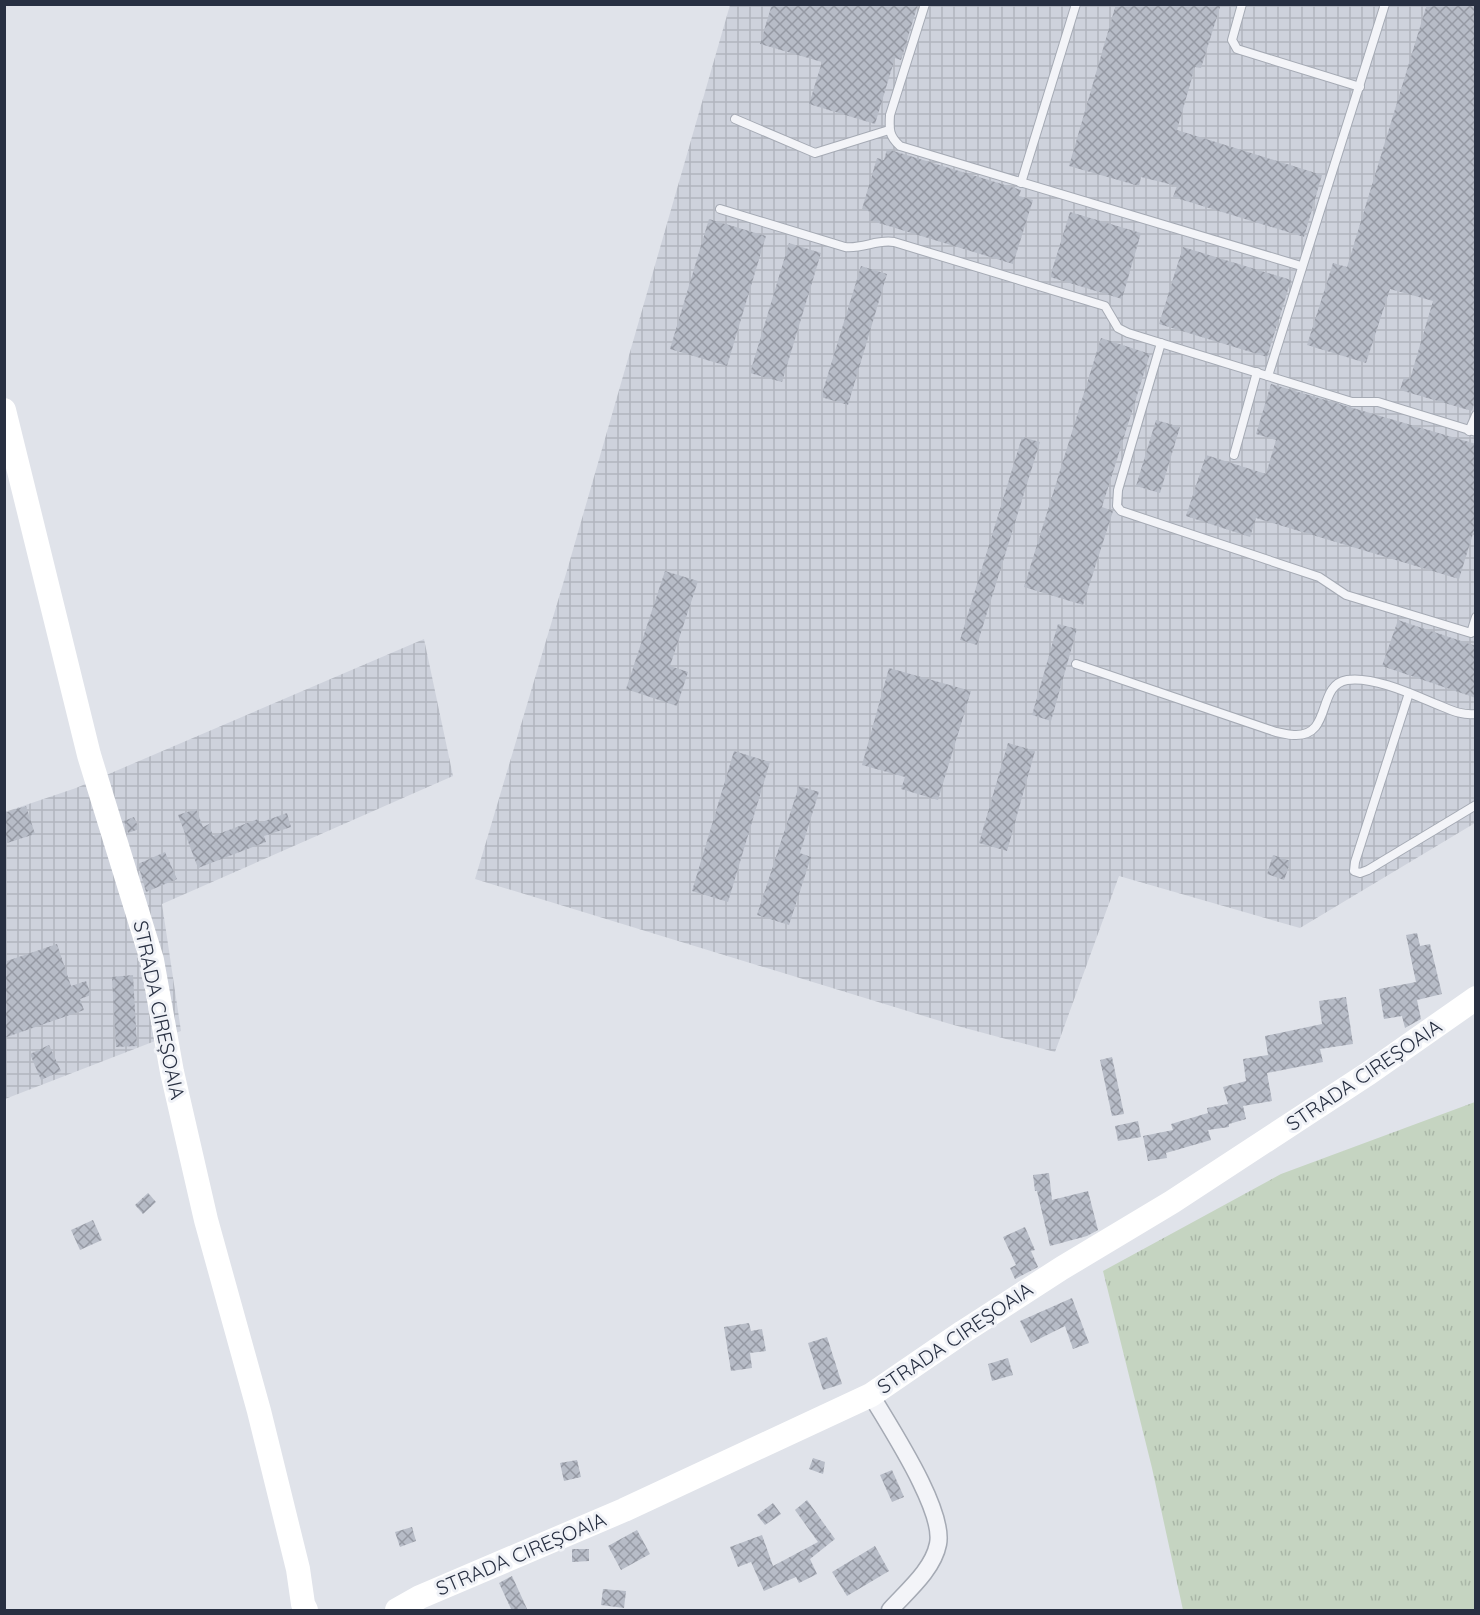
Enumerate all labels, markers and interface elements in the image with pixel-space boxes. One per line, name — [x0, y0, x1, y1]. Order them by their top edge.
street label: STRADA CIREȘOAIA — [128, 918, 191, 1102]
street label: STRADA CIREȘOAIA — [1281, 1013, 1446, 1136]
street label: STRADA CIREȘOAIA — [872, 1276, 1037, 1399]
street label: STRADA CIREȘOAIA — [432, 1506, 610, 1601]

